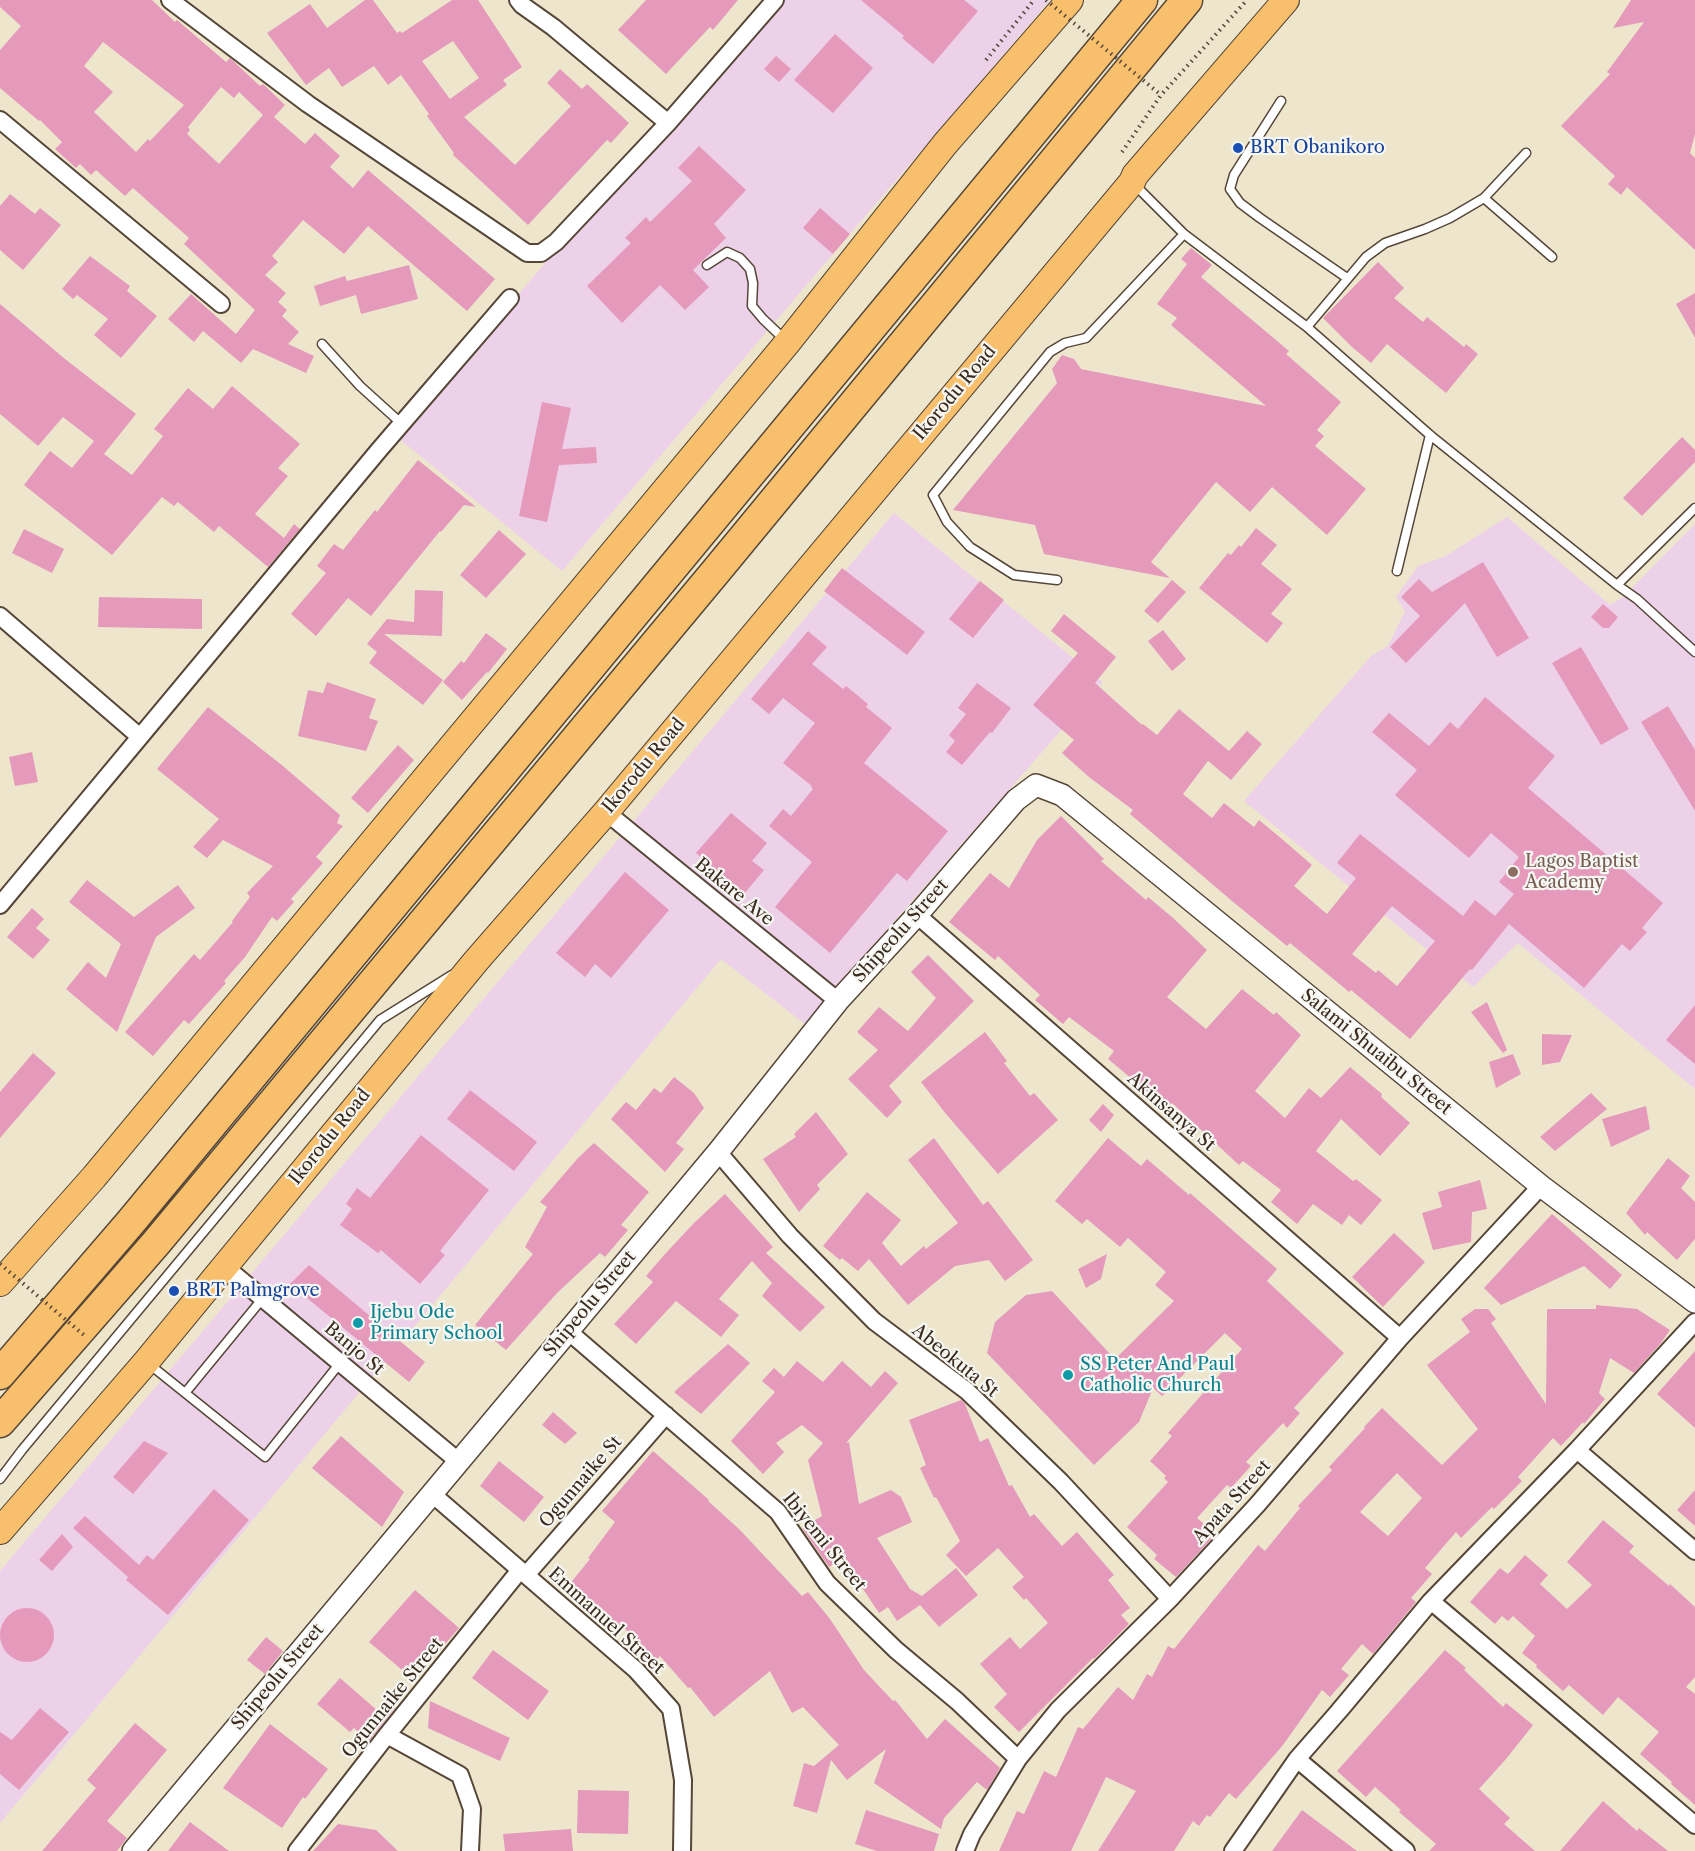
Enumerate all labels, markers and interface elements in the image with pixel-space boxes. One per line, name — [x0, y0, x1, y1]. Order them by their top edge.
place label: BRT Obanikoro — [1250, 137, 1385, 159]
marker: BRT Obanikoro — [1231, 141, 1245, 155]
street label: Ikorodu Road — [909, 341, 1001, 445]
street label: Ikorodu Road — [598, 714, 690, 818]
place label: Lagos Baptist Academy — [1525, 851, 1638, 894]
street label: Bakare Ave — [690, 854, 778, 930]
marker: Lagos Baptist Academy — [1506, 865, 1520, 879]
street label: Shipeolu Street — [849, 875, 953, 987]
street label: Salami Shuaibu Street — [1296, 984, 1456, 1120]
street label: Akinsanya St — [1123, 1068, 1219, 1156]
street label: Ikorodu Road — [285, 1085, 375, 1189]
street label: Shipeolu Street — [539, 1247, 641, 1361]
place label: BRT Palmgrove — [186, 1280, 320, 1302]
marker: BRT Palmgrove — [167, 1284, 181, 1298]
place label: Ijebu Ode Primary School — [370, 1302, 503, 1344]
marker: Ijebu Ode Primary School — [351, 1316, 365, 1330]
street label: Banjo St — [320, 1318, 388, 1380]
street label: Abeokuta St — [908, 1320, 1002, 1402]
place label: SS Peter And Paul Catholic Church — [1080, 1354, 1235, 1396]
marker: SS Peter And Paul Catholic Church — [1061, 1368, 1075, 1382]
street label: Ogunnaike St — [535, 1432, 627, 1532]
street label: Apata Street — [1189, 1456, 1275, 1548]
street label: Ibiyemi Street — [778, 1488, 870, 1596]
street label: Emmanuel Street — [543, 1563, 669, 1679]
street label: Shipeolu Street — [227, 1620, 329, 1734]
street label: Ogunnaike Street — [338, 1633, 448, 1763]

